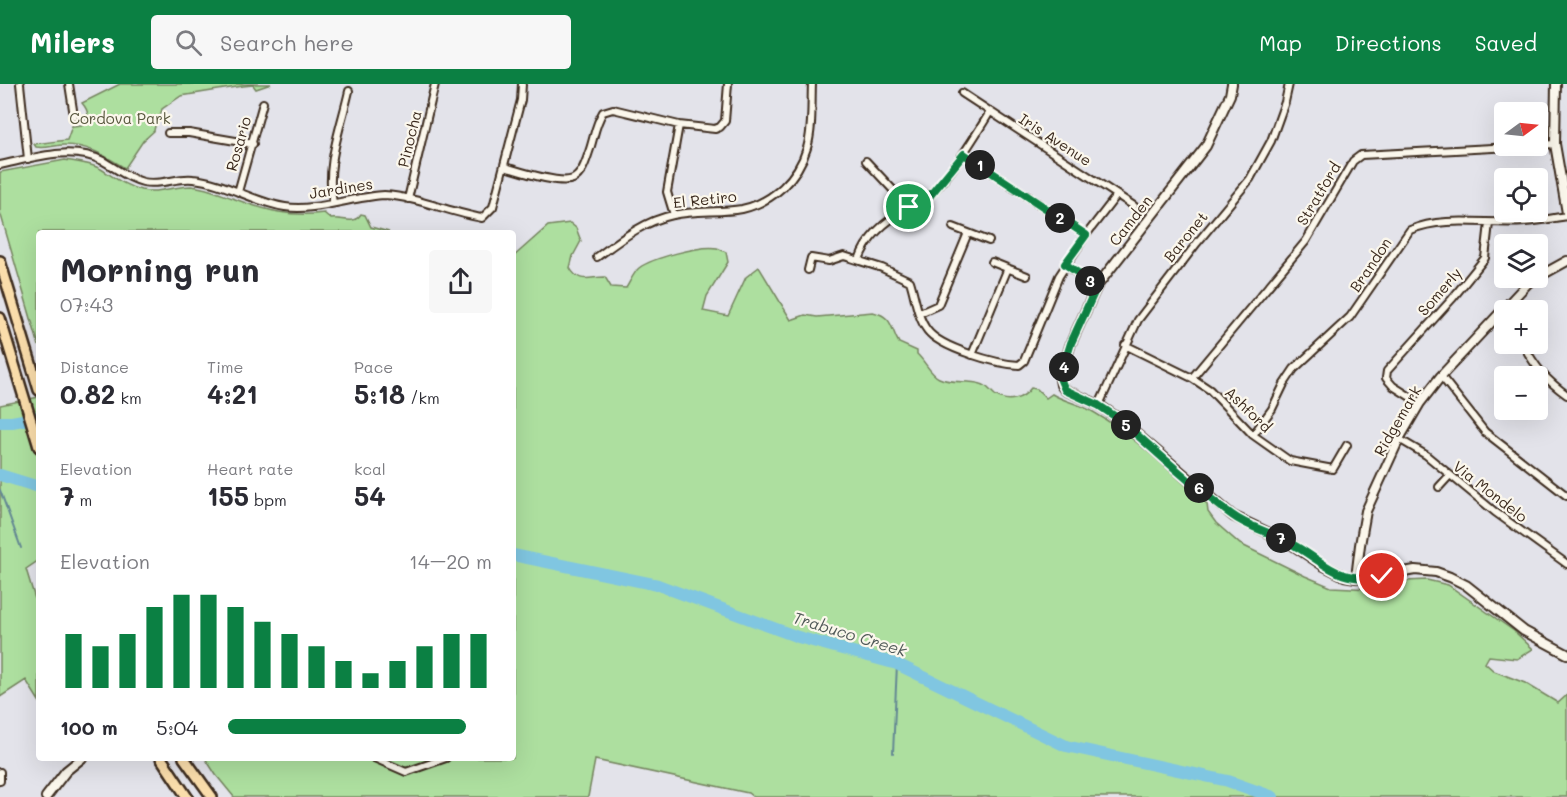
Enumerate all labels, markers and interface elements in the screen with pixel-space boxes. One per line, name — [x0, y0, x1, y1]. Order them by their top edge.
search box — [151, 15, 571, 69]
text: Milers — [30, 24, 115, 60]
icon: search — [172, 26, 205, 59]
text: Search here — [220, 28, 354, 57]
text: Map — [1259, 29, 1302, 56]
text: Directions — [1335, 29, 1442, 56]
text: Saved — [1475, 29, 1537, 56]
north arrow — [1494, 102, 1548, 156]
map controls — [1494, 102, 1548, 420]
park label: Cordova Park — [69, 108, 171, 128]
street label: Pinocha — [392, 108, 426, 169]
street label: Iris Avenue — [1015, 108, 1096, 170]
street label: Rosario — [221, 114, 255, 173]
pin: 1 — [965, 150, 995, 180]
text: 1 — [976, 154, 984, 175]
street label: Stratford — [1291, 158, 1345, 229]
button: locate — [1494, 168, 1548, 222]
street label: Jardines — [308, 173, 374, 203]
pin — [883, 181, 934, 232]
street label: El Retiro — [672, 186, 738, 212]
icon: arrive — [892, 190, 925, 223]
street label: Camden — [1104, 191, 1156, 250]
pin: 2 — [1045, 203, 1075, 233]
text: 2 — [1056, 207, 1064, 228]
street label: Baronet — [1159, 207, 1212, 266]
street label: Brandon — [1345, 233, 1396, 295]
button: layers — [1494, 234, 1548, 288]
text: Morning run — [60, 247, 260, 290]
button: share — [429, 250, 492, 313]
street label: Somerly — [1413, 263, 1466, 320]
pin: 3 — [1075, 266, 1105, 296]
text: 3 — [1085, 270, 1095, 291]
text: 07:43 — [60, 291, 113, 317]
button: + — [1494, 300, 1548, 354]
pin: 4 — [1049, 352, 1079, 382]
text: Distance — [60, 356, 129, 377]
text: Time — [207, 356, 243, 377]
text: Pace — [354, 356, 393, 377]
text: 4 — [1059, 356, 1069, 377]
button: − — [1494, 366, 1548, 420]
text: 0.82 — [60, 377, 115, 411]
text: 4:21 — [207, 377, 258, 411]
text: 5:18 — [354, 377, 405, 411]
street label: Ridgemark — [1369, 381, 1425, 459]
street label: Ashford — [1221, 382, 1276, 437]
text: km — [115, 387, 142, 408]
text: /km — [405, 387, 440, 408]
pin: 5 — [1111, 410, 1141, 440]
text: 5 — [1121, 414, 1131, 435]
street label: Via Mondelo — [1449, 456, 1532, 527]
text: Elevation — [60, 458, 132, 479]
text: Heart rate — [207, 458, 293, 479]
text: kcal — [354, 458, 386, 479]
pin: 6 — [1184, 473, 1214, 503]
text: 6 — [1194, 477, 1204, 498]
text: 7 — [60, 479, 74, 513]
text: 155 — [207, 479, 249, 513]
text: 54 — [354, 479, 386, 513]
text: m — [74, 489, 92, 510]
text: bpm — [249, 489, 287, 510]
pin: 7 — [1266, 523, 1296, 553]
text: 7 — [1277, 527, 1285, 548]
text: Elevation — [60, 548, 150, 574]
text: 14–20 m — [409, 548, 492, 574]
pin — [1356, 550, 1407, 601]
icon: check — [1365, 559, 1398, 592]
water label: Trabuco Creek — [791, 606, 910, 661]
text: 100 m — [60, 714, 118, 740]
text: 5:04 — [156, 714, 198, 740]

